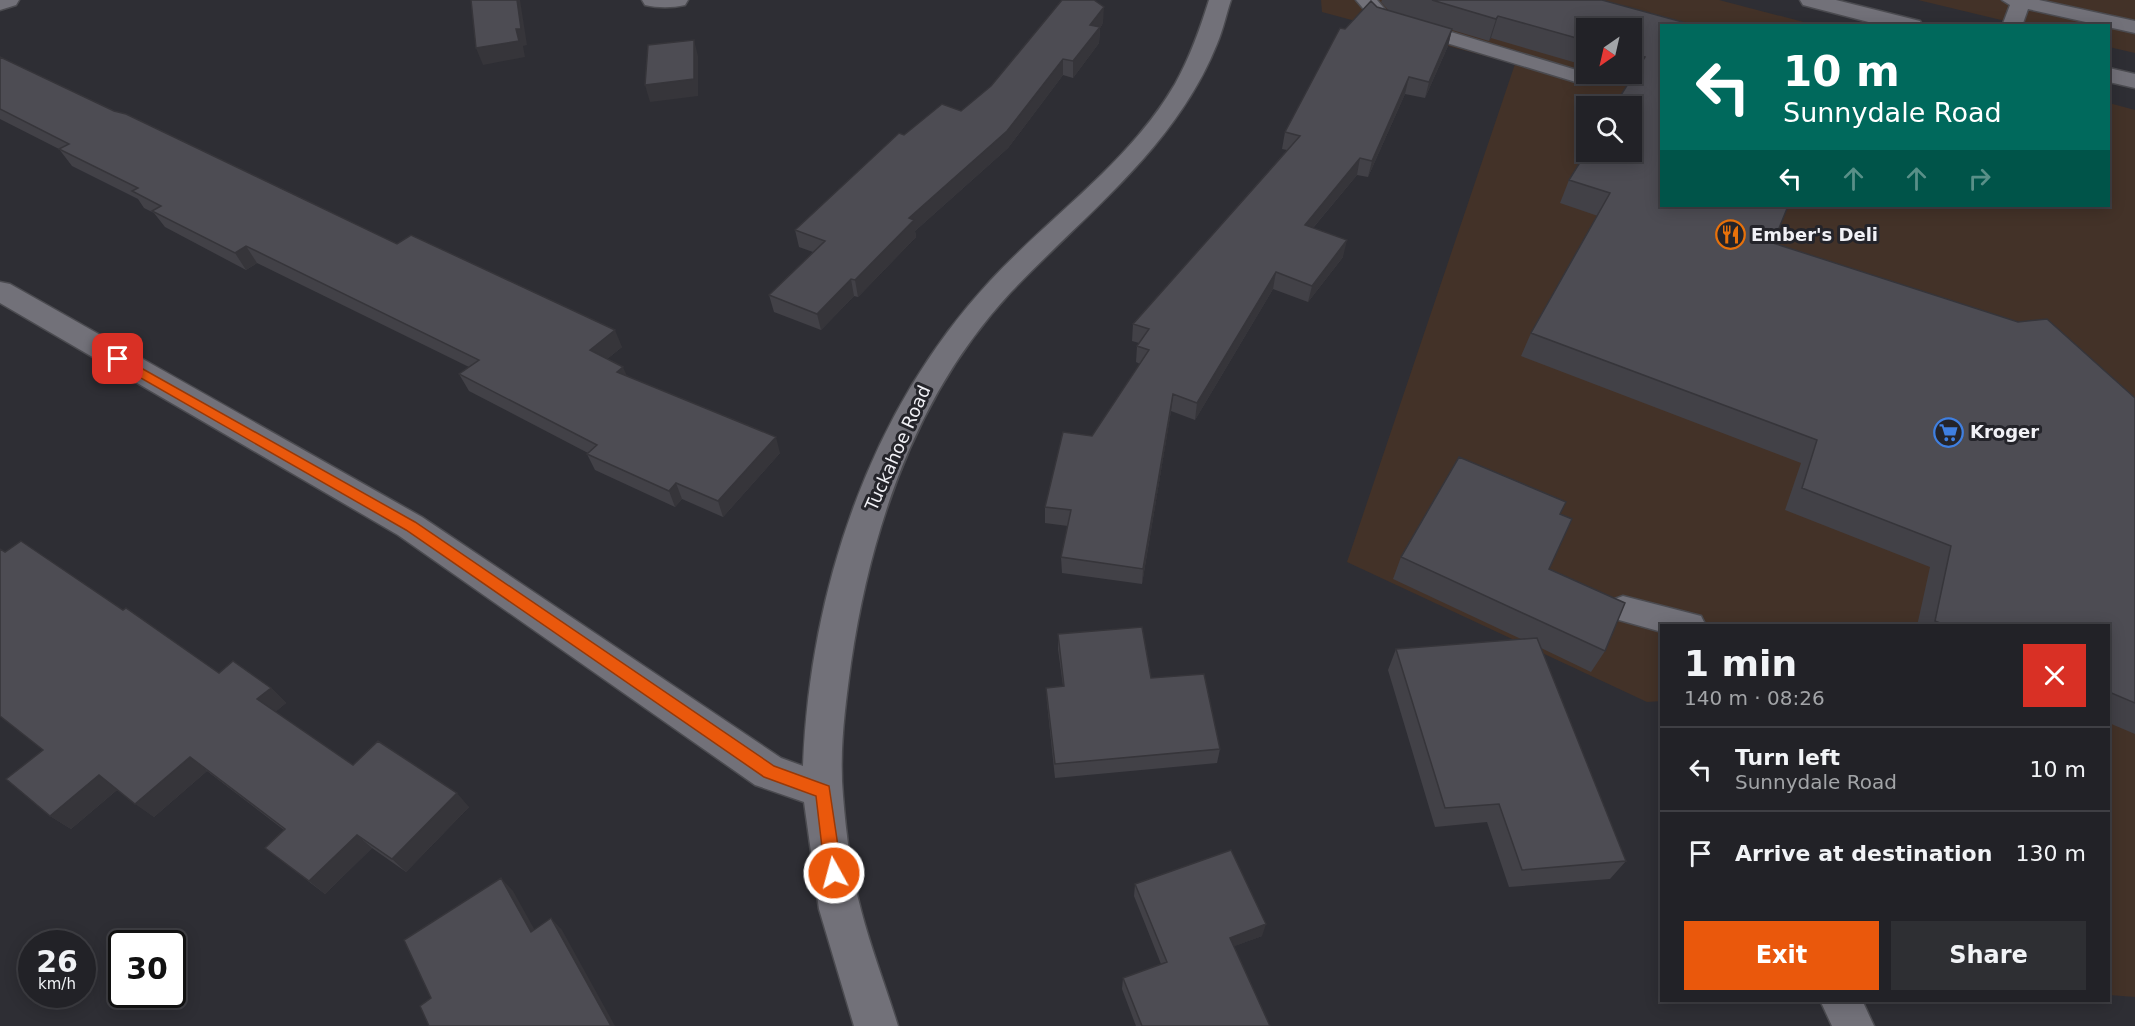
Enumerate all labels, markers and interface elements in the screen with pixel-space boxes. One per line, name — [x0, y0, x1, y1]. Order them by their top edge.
north arrow — [1576, 18, 1642, 84]
map controls — [1576, 18, 1642, 162]
text: 10 m — [1783, 47, 1900, 96]
icon: left — [1684, 48, 1762, 126]
button: search — [1576, 96, 1642, 162]
text: Sunnydale Road — [1783, 97, 2002, 128]
icon: left — [1774, 162, 1807, 195]
icon: ahead — [1837, 162, 1870, 195]
icon: ahead — [1900, 162, 1933, 195]
icon: right — [1963, 162, 1996, 195]
restaurant icon: Ember's Deli — [1714, 219, 1746, 251]
place label: Ember's Deli — [1751, 224, 1878, 245]
pin — [92, 333, 143, 384]
icon: arrive — [101, 342, 134, 375]
street label: Tuckahoe Road — [860, 382, 935, 515]
supermarket icon: Kroger — [1933, 416, 1965, 448]
place label: Kroger — [1970, 421, 2039, 442]
text: 1 min — [1684, 643, 1797, 684]
button: close — [2023, 644, 2086, 707]
text: 140 m · 08:26 — [1684, 686, 1825, 710]
text: Turn left — [1735, 745, 1840, 770]
icon: left — [1684, 753, 1717, 786]
text: 10 m — [2030, 757, 2086, 782]
text: Sunnydale Road — [1735, 770, 1897, 794]
icon: arrive — [1684, 837, 1717, 870]
position arrow — [802, 841, 866, 905]
text: Arrive at destination — [1735, 841, 1992, 866]
text: 130 m — [2016, 841, 2086, 866]
button: Exit — [1684, 921, 1879, 990]
button: Share — [1891, 921, 2086, 990]
speed limit sign: 30 — [108, 930, 186, 1008]
text: 26 — [36, 944, 78, 979]
text: km/h — [38, 975, 76, 993]

